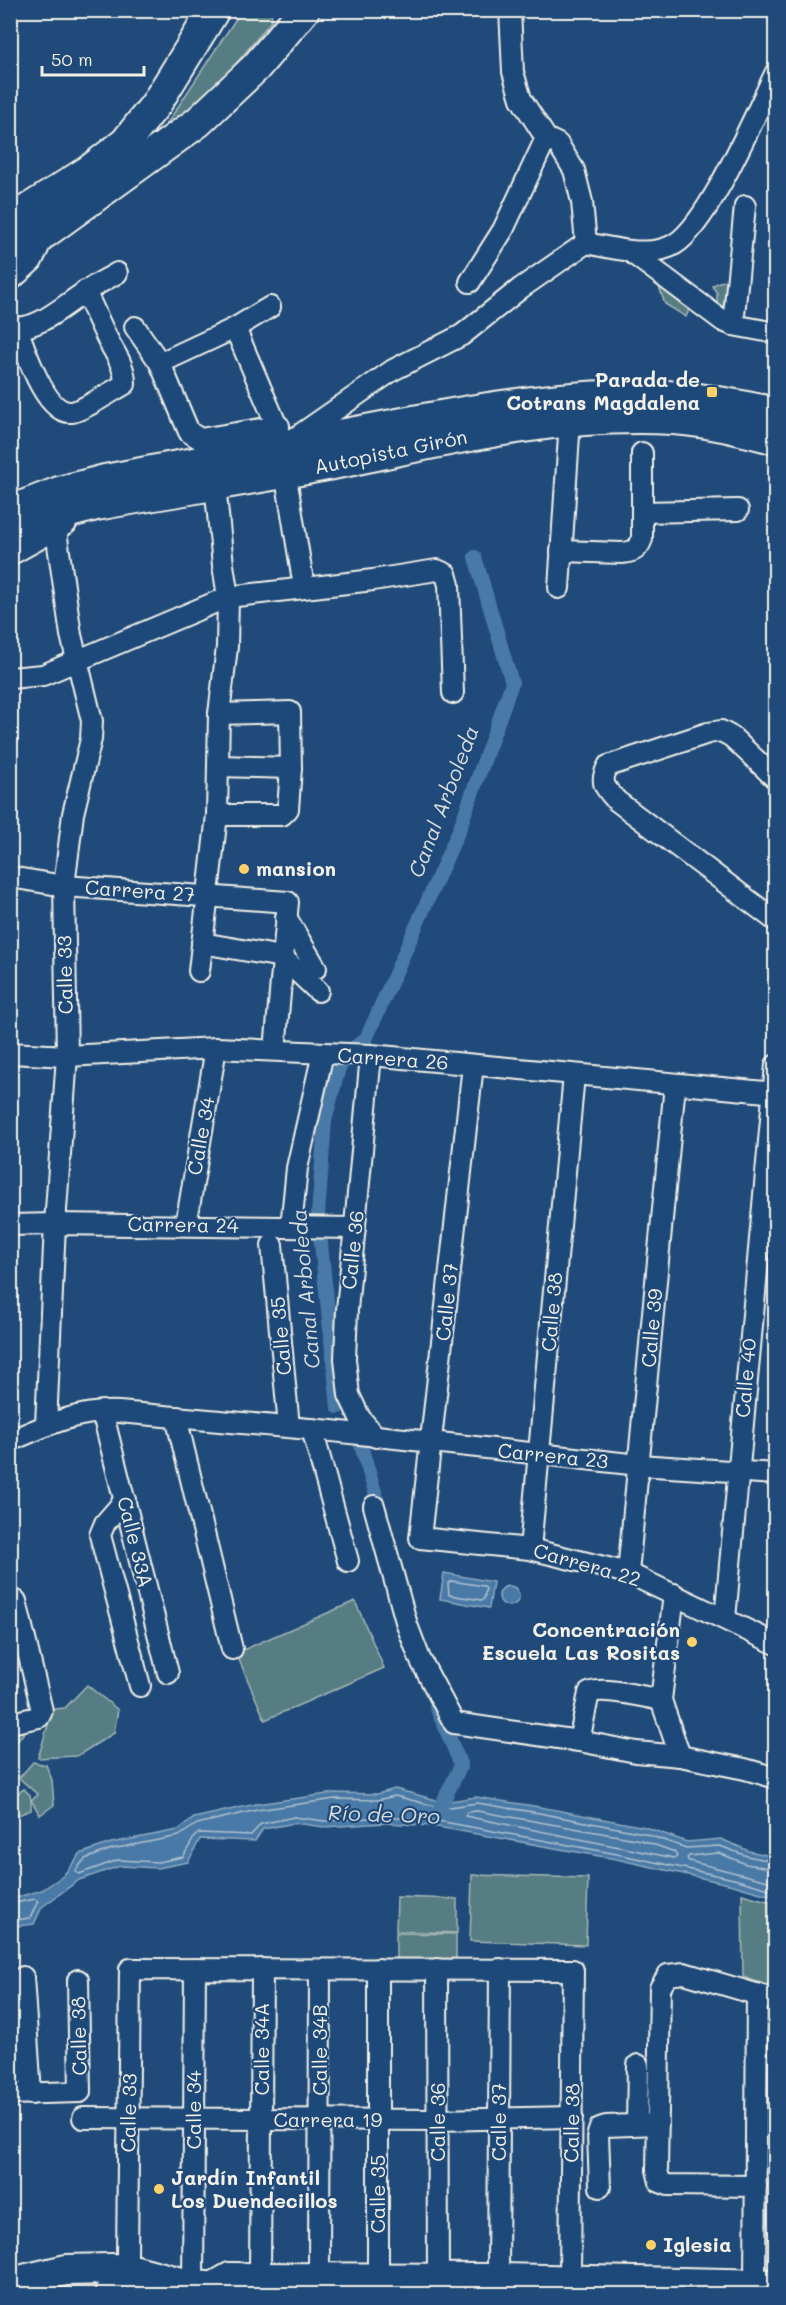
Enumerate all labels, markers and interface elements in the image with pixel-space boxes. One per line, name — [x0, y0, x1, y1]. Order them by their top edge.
scale bar — [42, 39, 144, 77]
text: 50 m — [51, 47, 93, 71]
place label: Parada de Cotrans Magdalena — [506, 366, 700, 415]
marker: Parada de Cotrans Magdalena — [705, 385, 719, 399]
street label: Autopista Girón — [312, 423, 469, 479]
water label: Canal Arboleda — [401, 722, 484, 881]
place label: mansion — [256, 855, 336, 881]
marker: mansion — [237, 862, 251, 876]
street label: Carrera 27 — [84, 873, 196, 907]
street label: Calle 33 — [50, 935, 78, 1015]
street label: Carrera 26 — [337, 1041, 450, 1075]
street label: Calle 34 — [180, 1094, 220, 1177]
water label: Canal Arboleda — [284, 1208, 325, 1370]
street label: Calle 36 — [335, 1209, 369, 1291]
street label: Carrera 24 — [127, 1210, 239, 1238]
street label: Calle 37 — [429, 1262, 463, 1342]
street label: Calle 38 — [535, 1271, 567, 1353]
street label: Calle 39 — [635, 1287, 667, 1368]
street label: Calle 35 — [264, 1296, 296, 1377]
street label: Calle 40 — [729, 1337, 761, 1419]
street label: Carrera 23 — [497, 1436, 610, 1474]
street label: Calle 33A — [112, 1494, 160, 1590]
street label: Carrera 22 — [531, 1536, 644, 1592]
place label: Concentración Escuela Las Rositas — [482, 1616, 680, 1665]
marker: Concentración Escuela Las Rositas — [685, 1635, 699, 1649]
water label: Río de Oro — [328, 1798, 440, 1829]
street label: Calle 38 — [64, 1996, 92, 2076]
street label: Calle 34A — [248, 2003, 274, 2095]
street label: Calle 34B — [306, 2004, 332, 2096]
street label: Calle 34 — [180, 2070, 206, 2150]
street label: Calle 33 — [114, 2073, 142, 2153]
street label: Calle 36 — [424, 2082, 450, 2162]
street label: Calle 37 — [485, 2083, 511, 2161]
street label: Calle 38 — [557, 2083, 585, 2163]
street label: Carrera 19 — [274, 2106, 383, 2132]
street label: Calle 35 — [364, 2155, 390, 2233]
place label: Jardín Infantil Los Duendecillos — [171, 2164, 338, 2213]
marker: Jardín Infantil Los Duendecillos — [152, 2182, 166, 2196]
place label: Iglesia — [663, 2231, 732, 2257]
marker: Iglesia — [644, 2238, 658, 2252]

